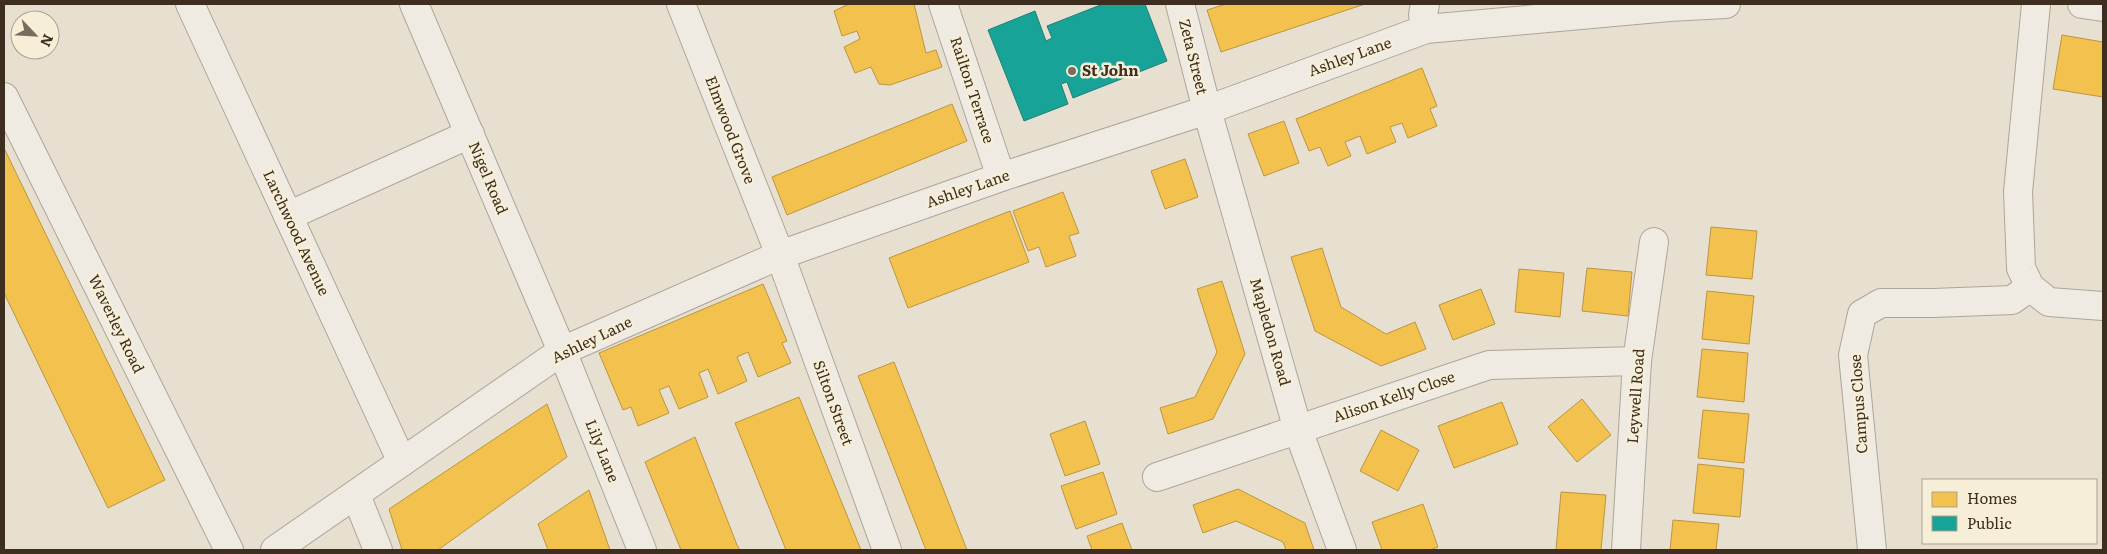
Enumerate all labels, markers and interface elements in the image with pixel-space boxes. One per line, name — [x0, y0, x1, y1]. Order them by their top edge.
north arrow — [10, 10, 60, 60]
street label: Zeta Street — [1174, 16, 1215, 97]
street label: Ashley Lane — [1305, 30, 1394, 81]
text: N — [36, 31, 59, 51]
street label: Railton Terrace — [945, 33, 1002, 146]
place label: St John — [1082, 58, 1139, 81]
marker: St John — [1066, 65, 1078, 77]
street label: Elmwood Grove — [700, 72, 763, 187]
street label: Nigel Road — [464, 137, 515, 217]
street label: Ashley Lane — [923, 162, 1013, 213]
street label: Larchwood Avenue — [258, 166, 337, 299]
street label: Waverley Road — [84, 270, 151, 376]
street label: Mapledon Road — [1245, 275, 1298, 388]
street label: Ashley Lane — [547, 309, 636, 368]
street label: Leywell Road — [1620, 347, 1649, 444]
street label: Campus Close — [1843, 353, 1872, 455]
street label: Silton Street — [808, 357, 860, 448]
street label: Alison Kelly Close — [1329, 364, 1458, 427]
street label: Lily Lane — [580, 416, 626, 485]
legend — [1922, 479, 2097, 544]
text: Homes — [1967, 486, 2017, 509]
text: Public — [1967, 511, 2012, 534]

